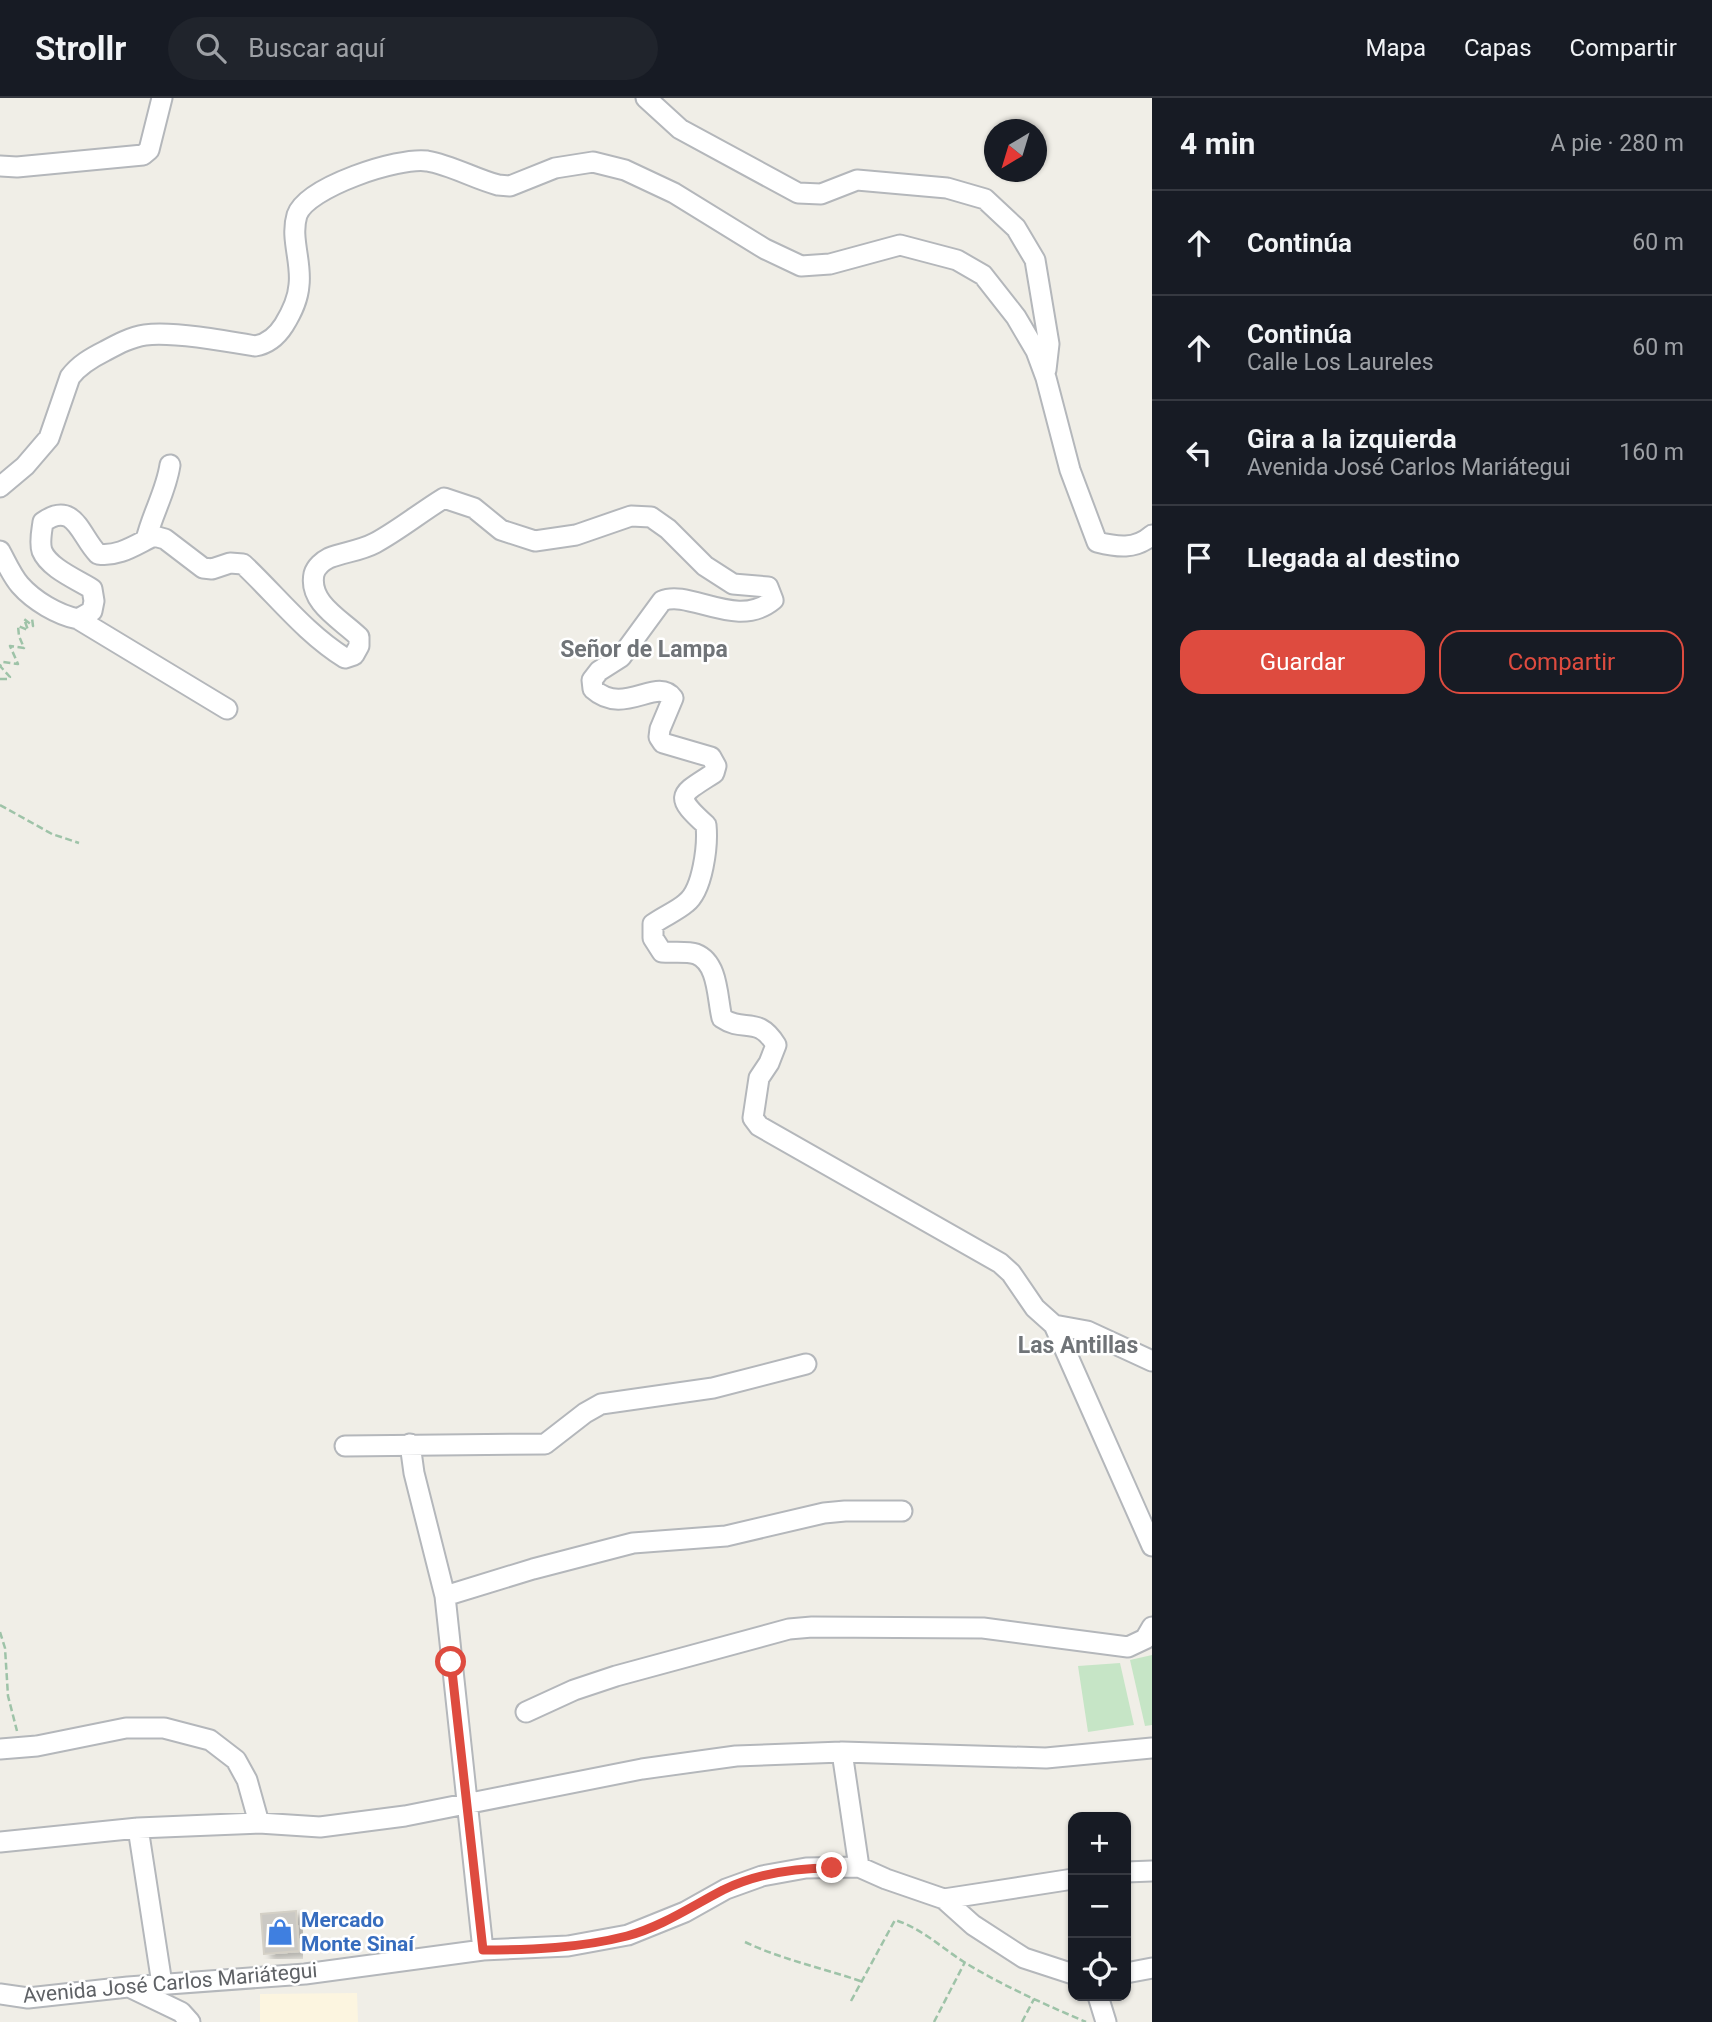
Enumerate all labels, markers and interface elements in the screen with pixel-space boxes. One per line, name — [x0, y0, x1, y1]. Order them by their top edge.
search box — [168, 17, 658, 80]
text: Strollr — [35, 29, 126, 68]
icon: search — [192, 29, 230, 67]
text: Buscar aquí — [248, 33, 385, 63]
text: Mapa — [1365, 34, 1426, 62]
text: Capas — [1464, 34, 1532, 62]
text: Compartir — [1570, 34, 1677, 62]
north arrow — [984, 119, 1047, 182]
text: 4 min — [1180, 126, 1255, 161]
text: A pie · 280 m — [1551, 130, 1684, 157]
icon: ahead — [1180, 224, 1218, 262]
text: Continúa — [1247, 228, 1352, 258]
text: 60 m — [1632, 229, 1684, 256]
text: Continúa — [1247, 319, 1352, 349]
icon: ahead — [1180, 329, 1218, 367]
text: 60 m — [1632, 334, 1684, 361]
text: Calle Los Laureles — [1247, 349, 1434, 376]
text: Gira a la izquierda — [1247, 424, 1457, 454]
icon: left — [1180, 434, 1218, 472]
text: 160 m — [1619, 439, 1684, 466]
text: Avenida José Carlos Mariátegui — [1247, 454, 1571, 481]
icon: arrive — [1180, 539, 1218, 577]
text: Llegada al destino — [1247, 543, 1460, 573]
button: Guardar — [1180, 630, 1425, 694]
button: Compartir — [1439, 630, 1684, 694]
district label: Señor de Lampa — [560, 636, 728, 663]
district label: Las Antillas — [1018, 1332, 1138, 1359]
route start — [435, 1646, 466, 1677]
map controls — [1068, 1812, 1131, 2001]
button: + — [1068, 1812, 1131, 1875]
route end — [816, 1852, 847, 1883]
button: − — [1068, 1875, 1131, 1938]
place label: Mercado Monte Sinaí — [301, 1908, 415, 1956]
shop icon: Mercado Monte Sinaí — [265, 1917, 295, 1947]
button: locate — [1068, 1938, 1131, 2001]
street label: Avenida José Carlos Mariátegui — [22, 1958, 318, 2008]

